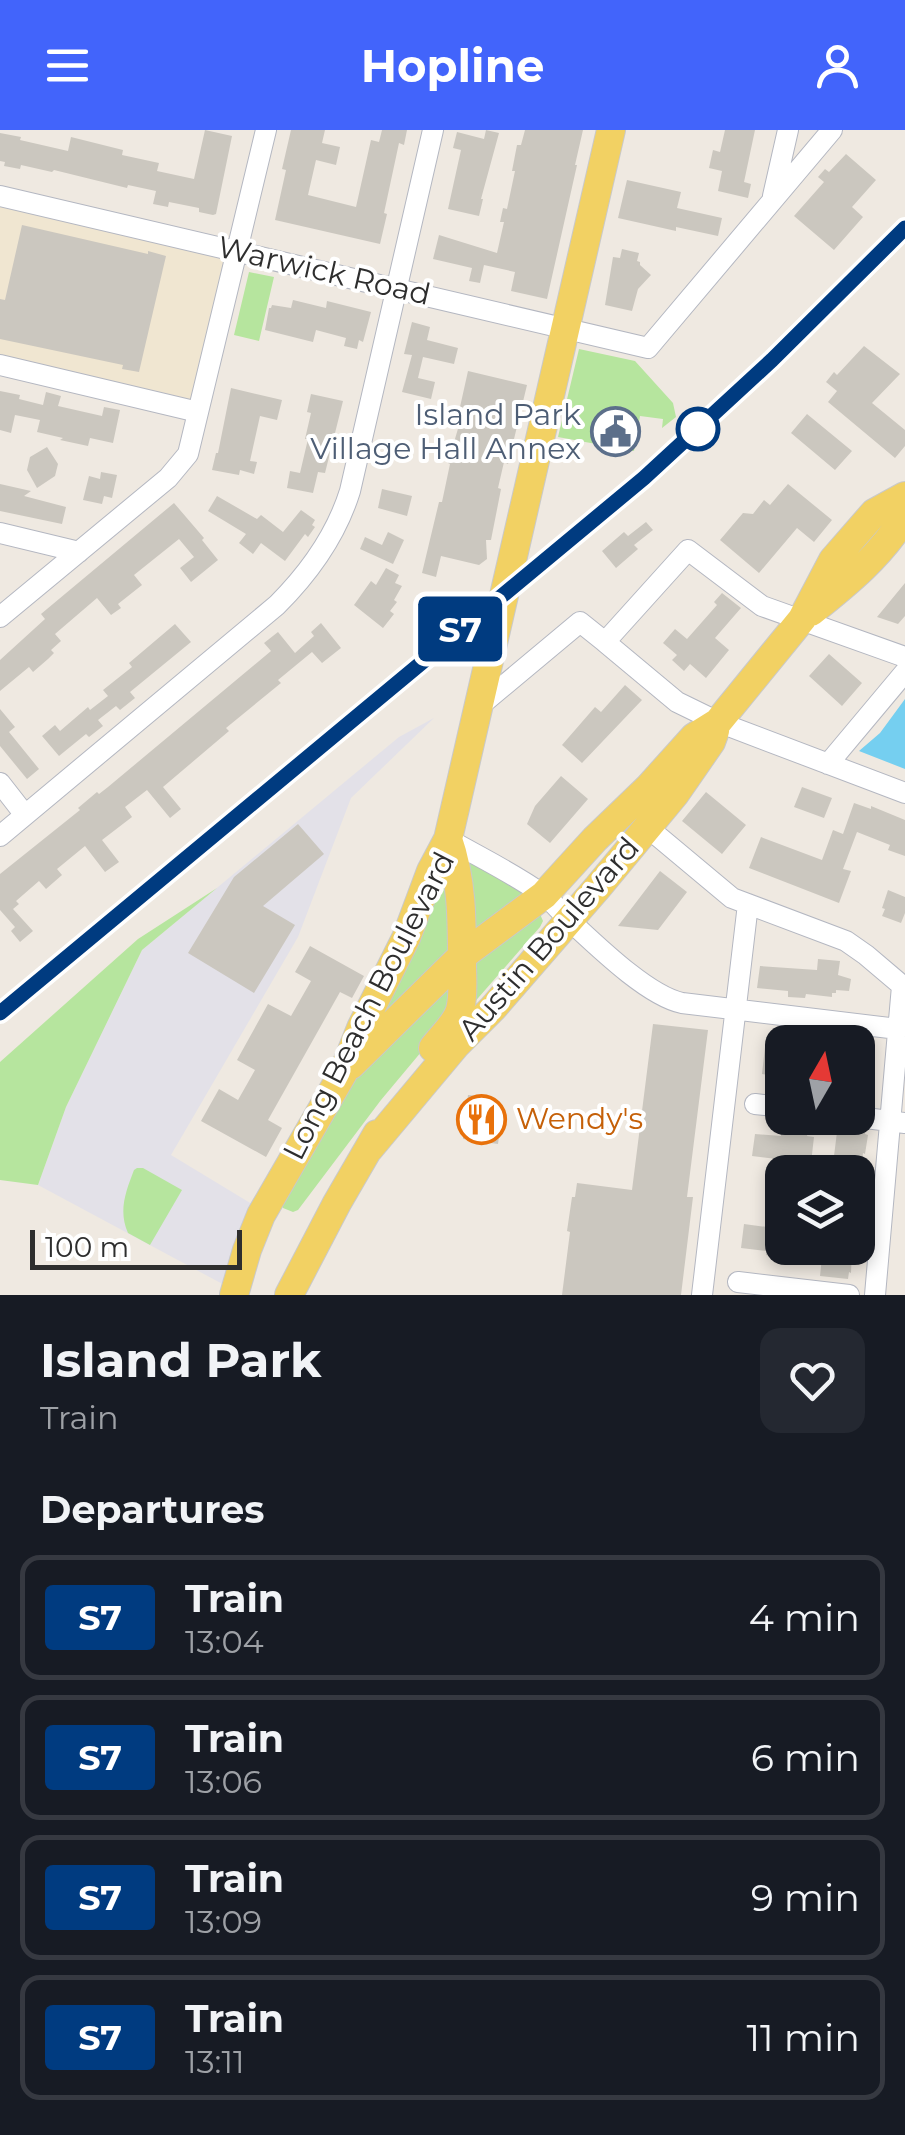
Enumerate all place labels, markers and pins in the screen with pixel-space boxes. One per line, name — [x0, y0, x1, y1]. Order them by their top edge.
place label: Island Park Village Hall Annex — [310, 396, 581, 467]
public building icon: Island Park Village Hall Annex — [590, 406, 642, 458]
unlabelled marker — [677, 408, 719, 450]
restaurant icon: Wendy's — [455, 1093, 507, 1145]
place label: Wendy's — [516, 1100, 643, 1137]

